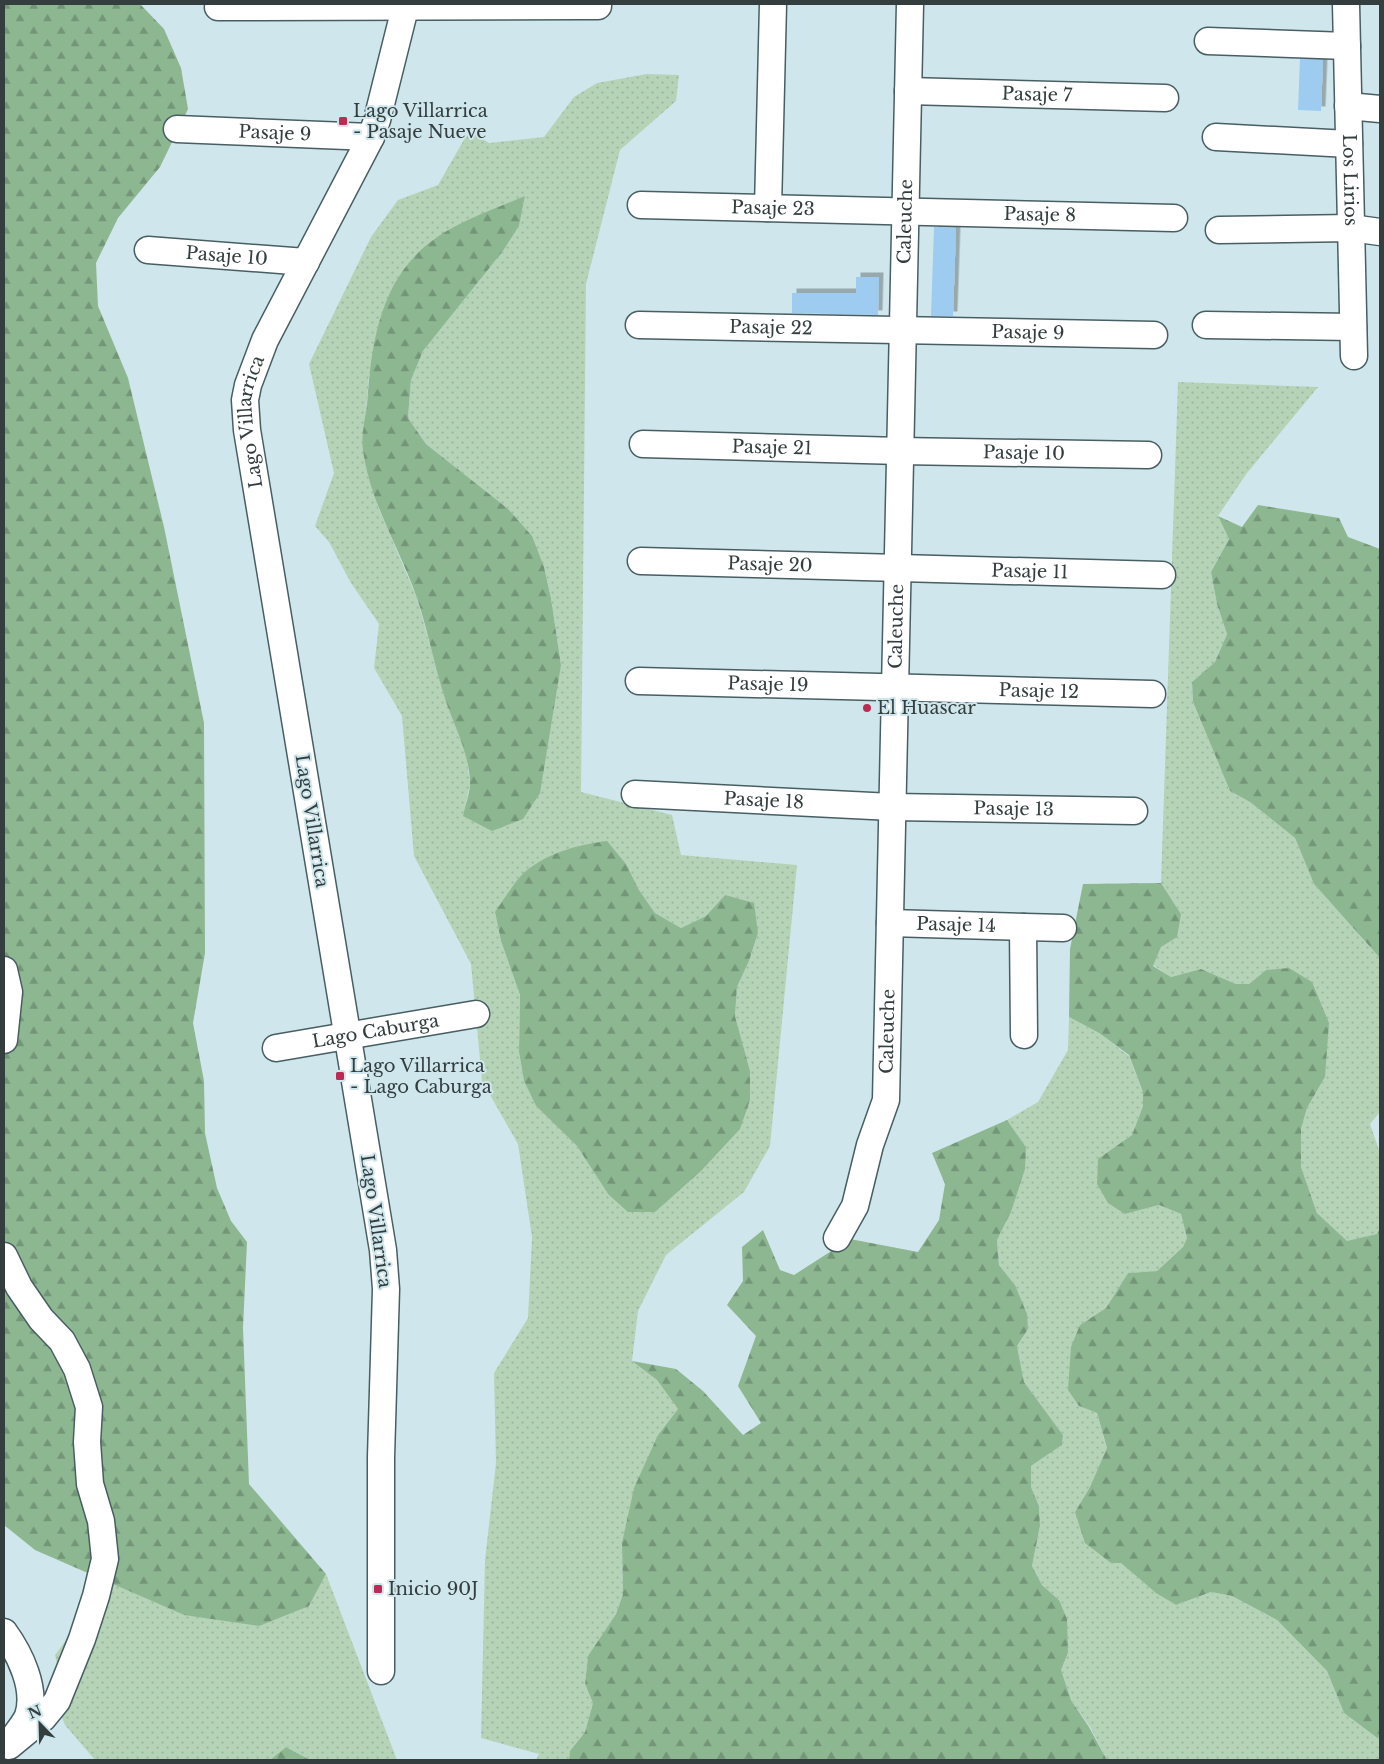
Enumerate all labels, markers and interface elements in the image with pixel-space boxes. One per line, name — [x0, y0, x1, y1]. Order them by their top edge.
street label: Pasaje 7 — [1001, 83, 1073, 106]
place label: Lago Villarrica - Pasaje Nueve — [353, 100, 488, 143]
marker: Lago Villarrica - Pasaje Nueve — [337, 115, 349, 127]
street label: Pasaje 9 — [238, 121, 312, 146]
street label: Los Lirios — [1338, 134, 1362, 226]
street label: Caleuche — [893, 179, 917, 264]
street label: Pasaje 23 — [731, 196, 815, 220]
street label: Pasaje 8 — [1004, 203, 1076, 227]
street label: Pasaje 10 — [185, 242, 269, 270]
street label: Pasaje 22 — [729, 316, 813, 339]
street label: Pasaje 9 — [991, 321, 1065, 344]
street label: Lago Villarrica — [234, 352, 269, 490]
street label: Pasaje 21 — [731, 435, 812, 460]
street label: Pasaje 10 — [983, 441, 1065, 465]
street label: Pasaje 20 — [727, 552, 813, 577]
street label: Pasaje 11 — [991, 559, 1069, 583]
street label: Caleuche — [884, 584, 908, 669]
street label: Pasaje 19 — [727, 672, 809, 696]
street label: Pasaje 12 — [998, 679, 1079, 703]
place label: El Huascar — [877, 697, 976, 719]
marker: El Huascar — [861, 702, 873, 714]
street label: Lago Villarrica — [291, 753, 333, 889]
street label: Pasaje 18 — [723, 788, 804, 814]
street label: Pasaje 13 — [973, 797, 1054, 821]
street label: Pasaje 14 — [916, 913, 996, 937]
street label: Caleuche — [876, 989, 899, 1074]
street label: Lago Caburga — [310, 1009, 441, 1053]
place label: Lago Villarrica - Lago Caburga — [350, 1055, 492, 1098]
marker: Lago Villarrica - Lago Caburga — [334, 1070, 346, 1082]
street label: Lago Villarrica — [356, 1153, 396, 1289]
place label: Inicio 90J — [388, 1578, 478, 1600]
marker: Inicio 90J — [372, 1583, 384, 1595]
north arrow — [15, 1699, 65, 1749]
text: N — [25, 1701, 44, 1723]

